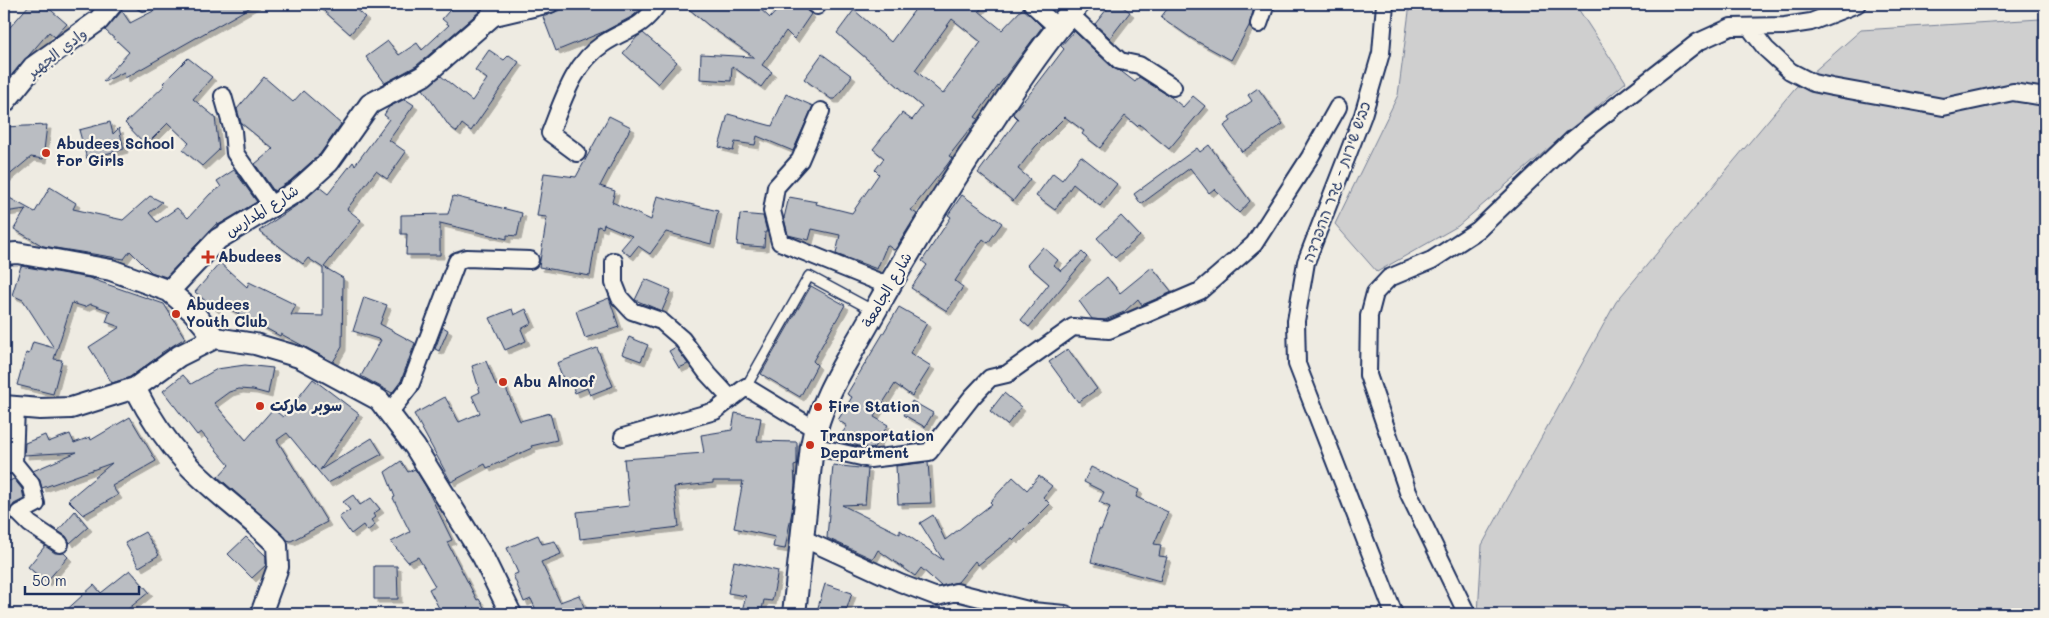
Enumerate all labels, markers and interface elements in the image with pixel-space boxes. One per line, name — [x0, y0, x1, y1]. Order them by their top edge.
street label: وادي الجهير — [21, 23, 92, 85]
street label: כביש שירות - גדר ההפרדה — [1298, 98, 1375, 265]
place label: Abudees School For Girls — [56, 133, 174, 170]
marker: Abudees School For Girls — [40, 147, 52, 159]
street label: شارع المدارس — [221, 180, 303, 242]
place label: Abudees — [218, 246, 282, 266]
street label: شارع الجامعة — [857, 248, 917, 331]
marker: Abudees — [202, 251, 214, 263]
place label: Abudees Youth Club — [186, 294, 268, 331]
marker: Abudees Youth Club — [170, 308, 182, 320]
place label: Abu Alnoof — [513, 371, 595, 391]
marker: Abu Alnoof — [497, 376, 509, 388]
place label: سوبر ماركت — [270, 395, 342, 416]
place label: Fire Station — [828, 396, 920, 416]
marker: سوبر ماركت — [254, 400, 266, 412]
marker: Fire Station — [812, 401, 824, 413]
place label: Transportation Department — [820, 425, 934, 462]
marker: Transportation Department — [804, 439, 816, 451]
scale bar — [25, 563, 139, 595]
text: 50 m — [32, 570, 67, 590]

